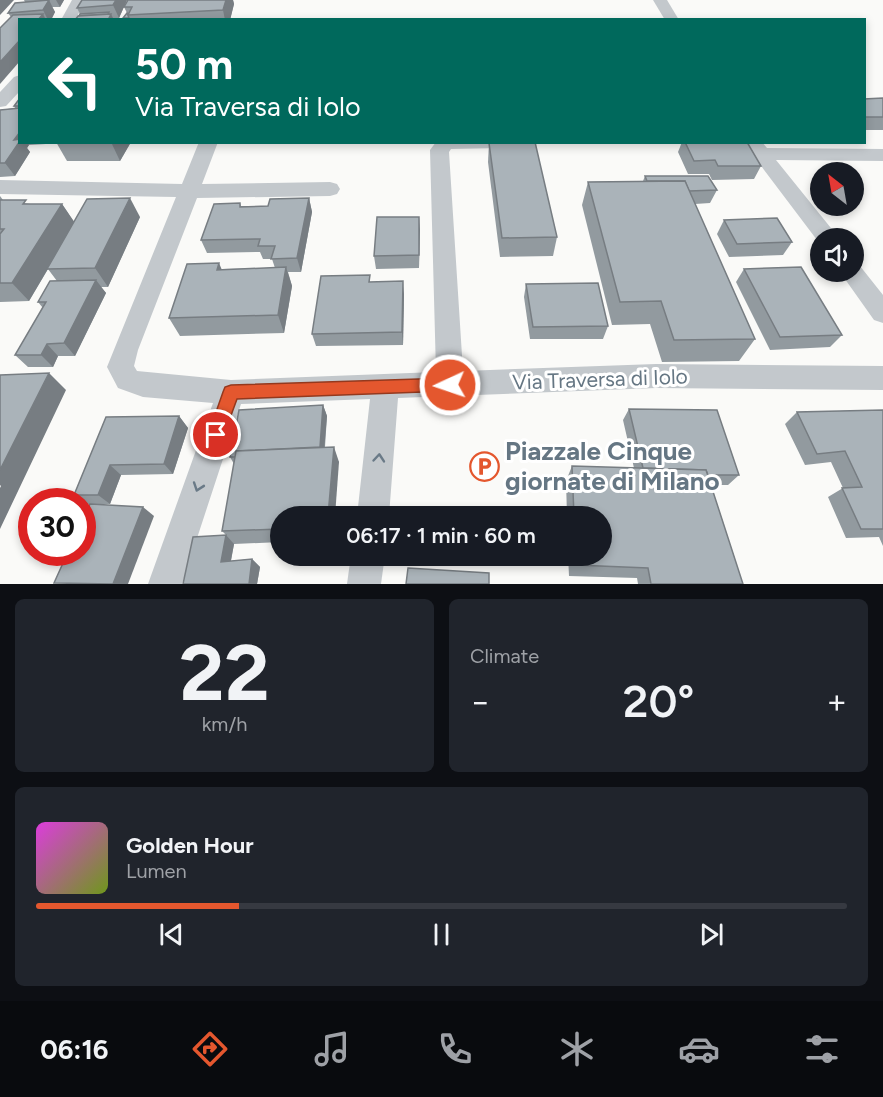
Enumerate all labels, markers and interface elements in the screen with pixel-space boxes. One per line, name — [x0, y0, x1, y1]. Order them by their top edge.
text: 50 m — [135, 39, 233, 90]
icon: left — [36, 42, 114, 120]
text: Via Traversa di Iolo — [135, 90, 361, 123]
north arrow — [810, 162, 864, 216]
map controls — [810, 162, 864, 282]
button: sound — [810, 228, 864, 282]
position arrow — [418, 353, 482, 417]
street label: Via Traversa di Iolo — [512, 363, 688, 395]
pin — [190, 409, 241, 460]
icon: arrive — [199, 418, 232, 451]
place label: Piazzale Cinque giornate di Milano — [505, 435, 720, 497]
parking icon: Piazzale Cinque giornate di Milano — [468, 450, 500, 482]
one-way arrow — [372, 453, 385, 462]
one-way arrow — [193, 481, 206, 492]
speed limit sign: 30 — [18, 488, 96, 566]
text: 06:17 · 1 min · 60 m — [346, 522, 536, 549]
text: 22 — [179, 626, 270, 720]
text: Climate — [470, 644, 539, 668]
text: 20° — [623, 674, 694, 728]
text: − — [470, 682, 491, 721]
text: + — [826, 682, 847, 721]
text: km/h — [202, 712, 247, 736]
text: Golden Hour — [126, 832, 254, 859]
text: Lumen — [126, 859, 187, 883]
icon: previous — [155, 918, 188, 951]
icon: pause — [425, 918, 458, 951]
icon: next — [695, 918, 728, 951]
icon: directions — [189, 1028, 231, 1070]
icon: music — [311, 1028, 353, 1070]
icon: phone — [434, 1028, 476, 1070]
icon: climate — [556, 1028, 598, 1070]
icon: car — [678, 1028, 720, 1070]
icon: filters — [801, 1028, 843, 1070]
text: 06:16 — [40, 1033, 109, 1066]

